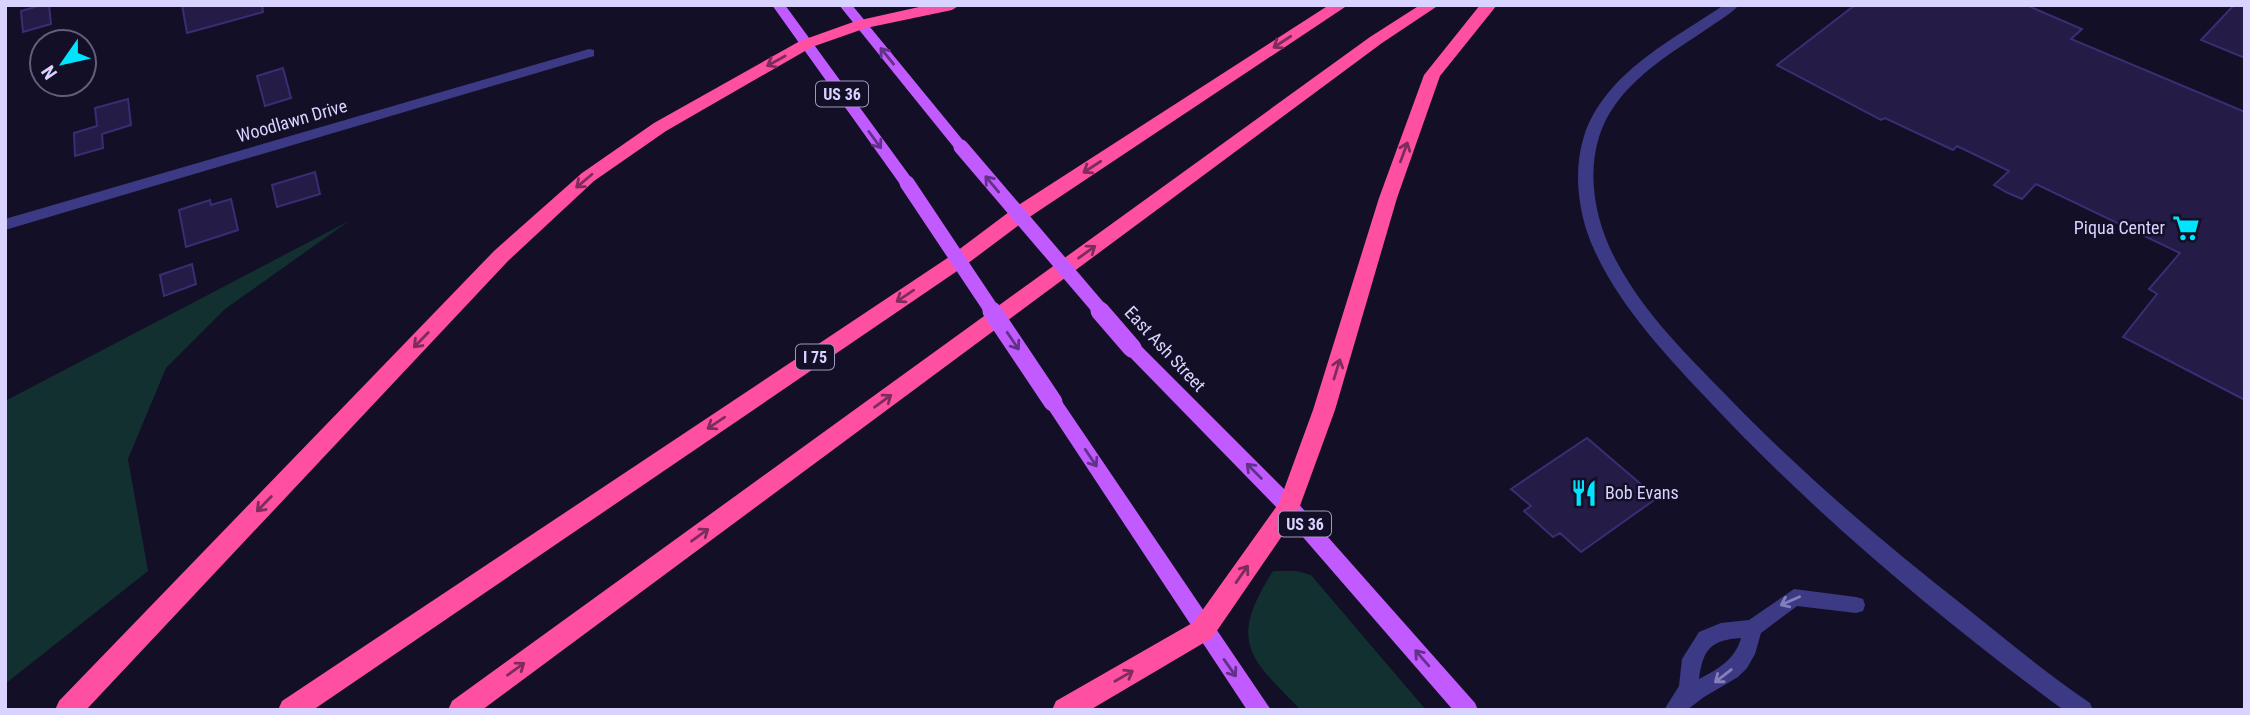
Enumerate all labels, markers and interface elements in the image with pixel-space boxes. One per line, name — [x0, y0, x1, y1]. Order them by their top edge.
north arrow — [28, 28, 98, 98]
one-way arrow — [1273, 36, 1293, 50]
one-way arrow — [880, 48, 895, 66]
one-way arrow — [767, 54, 787, 68]
text: N — [37, 61, 62, 83]
road number: US 36 — [816, 82, 868, 106]
street label: Woodlawn Drive — [234, 95, 349, 146]
one-way arrow — [868, 130, 883, 149]
one-way arrow — [1399, 141, 1412, 163]
one-way arrow — [1082, 160, 1102, 174]
one-way arrow — [575, 173, 593, 189]
one-way arrow — [984, 176, 1000, 194]
supermarket icon: Piqua Center — [2171, 213, 2201, 243]
place label: Piqua Center — [2074, 217, 2166, 238]
one-way arrow — [1077, 244, 1096, 259]
one-way arrow — [896, 289, 915, 303]
street label: East Ash Street — [1121, 302, 1210, 396]
one-way arrow — [413, 331, 430, 348]
one-way arrow — [1006, 331, 1020, 351]
road number: I 75 — [796, 344, 834, 370]
one-way arrow — [1331, 358, 1344, 380]
one-way arrow — [874, 393, 892, 408]
one-way arrow — [707, 416, 726, 430]
one-way arrow — [1084, 448, 1098, 468]
one-way arrow — [1246, 463, 1263, 480]
restaurant icon: Bob Evans — [1569, 478, 1599, 508]
place label: Bob Evans — [1605, 482, 1679, 503]
one-way arrow — [256, 496, 273, 513]
road number: US 36 — [1279, 512, 1331, 537]
one-way arrow — [690, 528, 709, 542]
one-way arrow — [1235, 565, 1249, 584]
one-way arrow — [1780, 595, 1801, 608]
one-way arrow — [1415, 650, 1431, 668]
one-way arrow — [1223, 658, 1237, 677]
one-way arrow — [507, 662, 525, 677]
one-way arrow — [1114, 668, 1134, 682]
one-way arrow — [1715, 669, 1733, 684]

